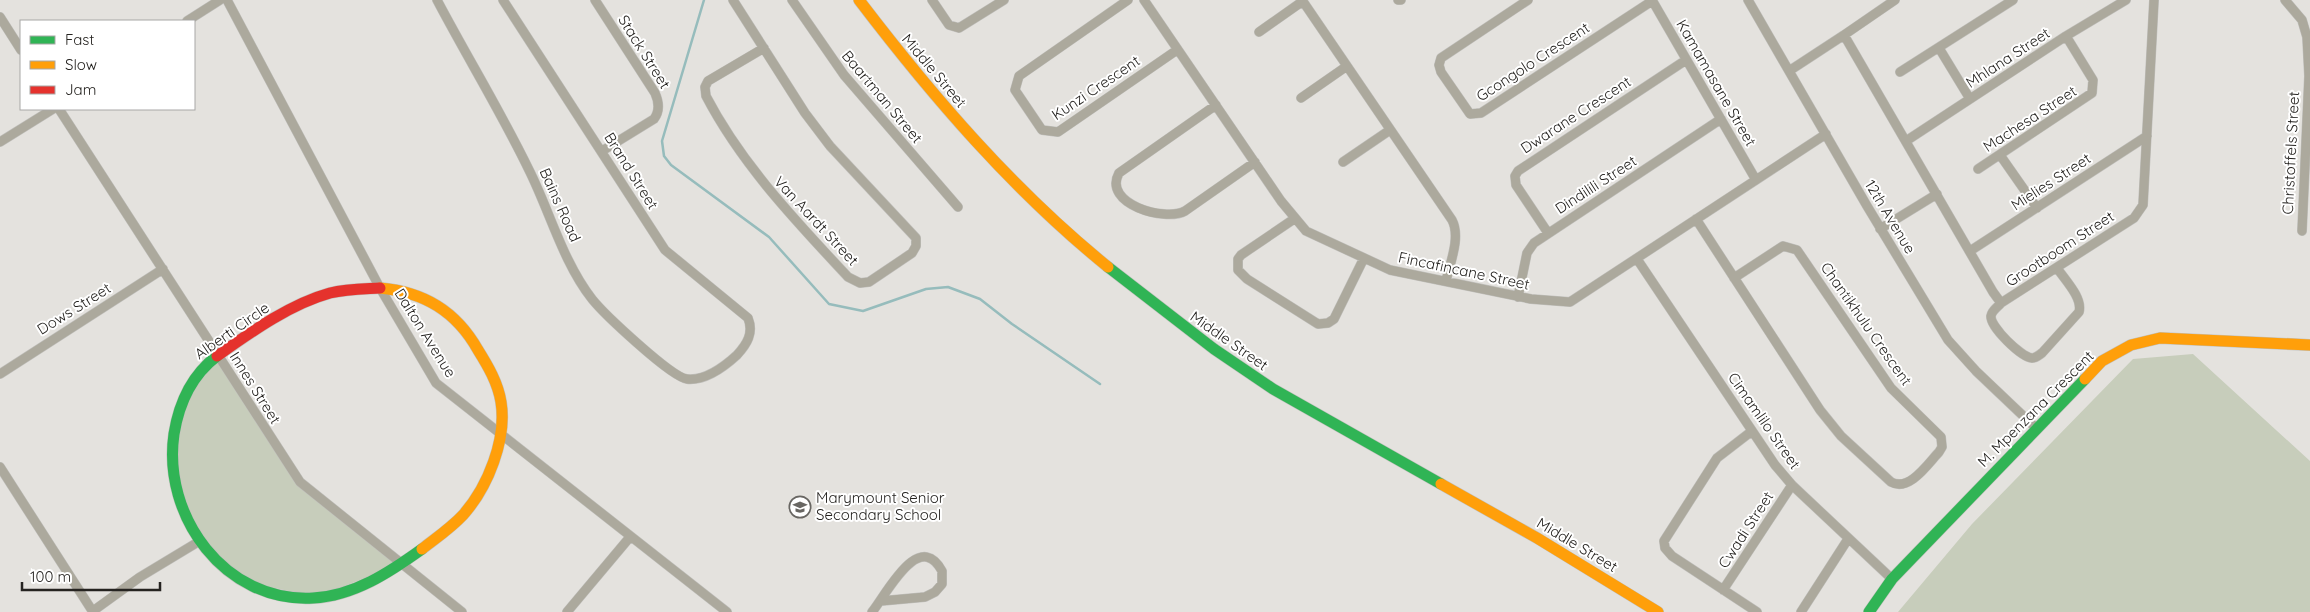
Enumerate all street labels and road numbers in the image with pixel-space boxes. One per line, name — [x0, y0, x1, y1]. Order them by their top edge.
street label: Stack Street — [614, 11, 675, 92]
street label: Kamamasane Street — [1672, 16, 1760, 150]
street label: Gcongolo Crescent — [1473, 18, 1593, 105]
street label: Mhlana Street — [1962, 23, 2053, 92]
street label: Middle Street — [898, 30, 971, 112]
street label: Baartman Street — [838, 46, 927, 147]
street label: Kunzi Crescent — [1048, 51, 1143, 124]
street label: Dwarane Crescent — [1517, 72, 1635, 157]
street label: Machesa Street — [1979, 81, 2080, 156]
street label: Christoffels Street — [2278, 91, 2303, 215]
street label: Brand Street — [600, 129, 663, 213]
street label: Mielies Street — [2007, 149, 2094, 214]
street label: Dindilili Street — [1551, 151, 1640, 218]
street label: Bains Road — [536, 165, 585, 245]
street label: Van Aardt Street — [770, 172, 863, 269]
street label: 12th Avenue — [1861, 176, 1920, 257]
street label: Grootboom Street — [2002, 207, 2117, 291]
street label: Fincafincane Street — [1397, 247, 1531, 294]
street label: Chantikhulu Crescent — [1817, 258, 1916, 389]
street label: Dows Street — [33, 278, 114, 339]
street label: Dalton Avenue — [390, 285, 460, 381]
street label: Alberti Circle — [191, 298, 273, 363]
street label: Middle Street — [1187, 307, 1272, 374]
street label: M. Mpenzana Crescent — [1974, 347, 2098, 471]
street label: Innes Street — [226, 348, 285, 427]
street label: Cimamlilo Street — [1724, 369, 1805, 473]
street label: Cwadi Street — [1714, 488, 1777, 572]
street label: Middle Street — [1534, 513, 1621, 576]

